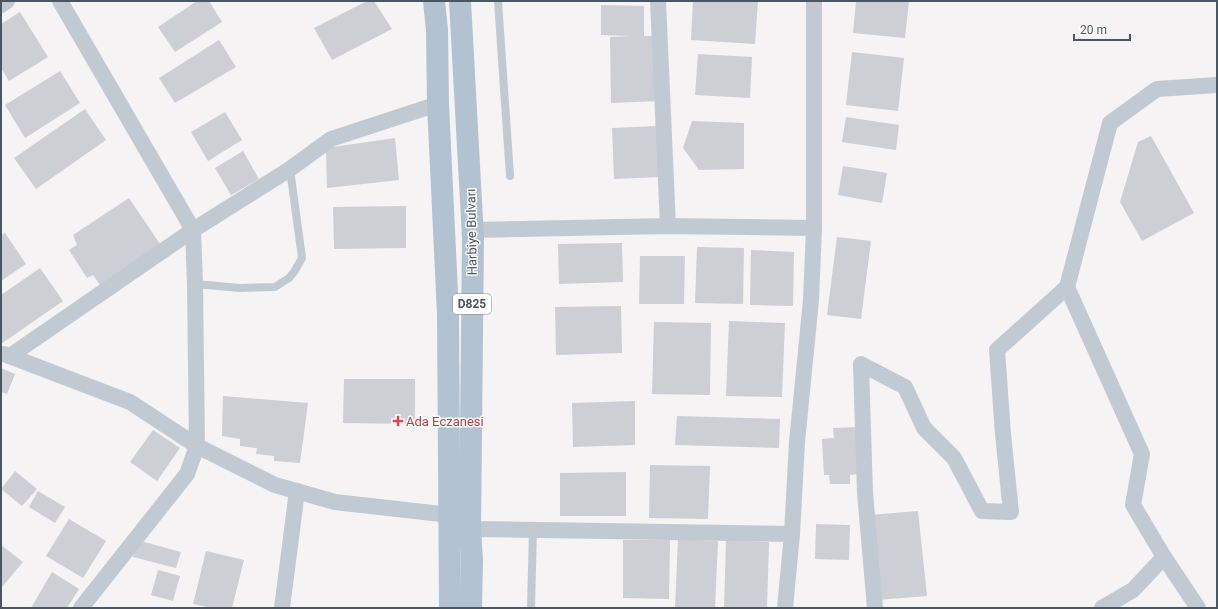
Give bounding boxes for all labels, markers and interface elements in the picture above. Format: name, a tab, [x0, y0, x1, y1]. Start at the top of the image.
scale bar	[1074, 16, 1130, 42]
text: 20 m	[1080, 23, 1107, 37]
street label: Harbiye Bulvarı	[463, 188, 480, 275]
road number: D825	[453, 294, 491, 314]
place label: Ada Eczanesi	[406, 414, 484, 429]
marker: Ada Eczanesi	[393, 416, 403, 426]

